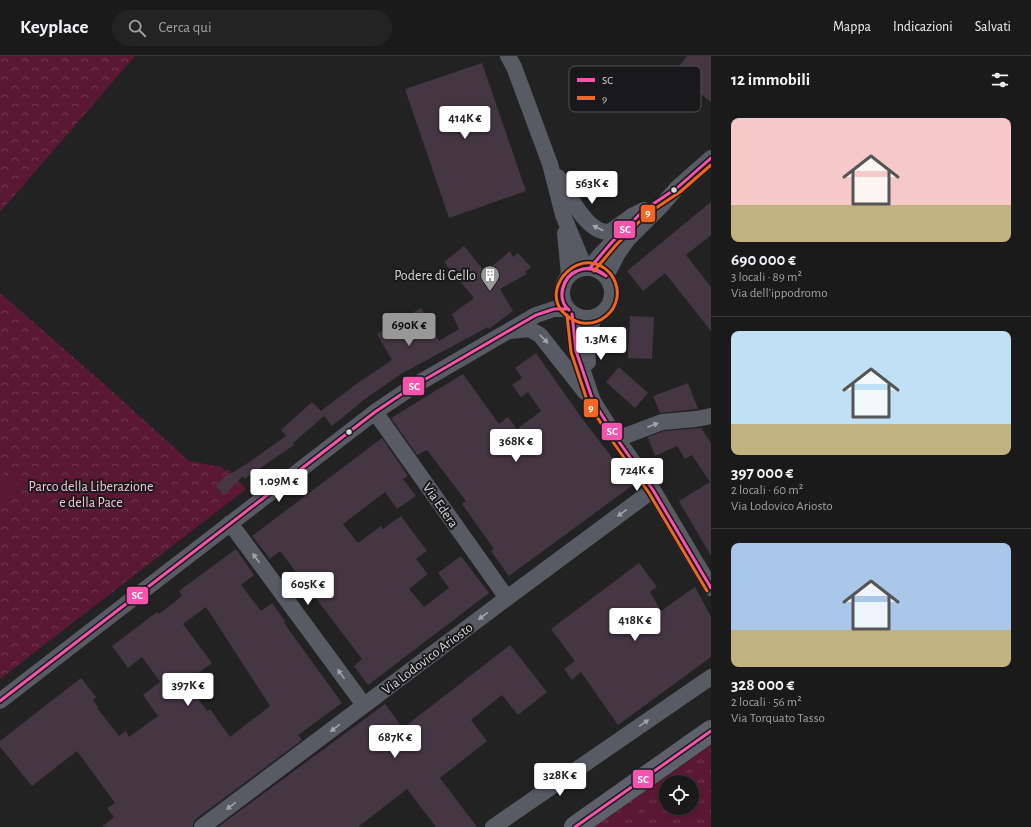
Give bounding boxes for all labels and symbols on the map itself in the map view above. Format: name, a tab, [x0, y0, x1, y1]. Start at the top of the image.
legend	[569, 66, 701, 112]
text: SC	[602, 75, 613, 86]
text: 9	[602, 93, 607, 104]
pin: 414K €	[432, 106, 498, 140]
pin: 563K €	[559, 171, 625, 205]
unlabelled marker	[669, 185, 679, 195]
line badge: 9	[640, 204, 656, 223]
text: 9	[645, 208, 651, 219]
line badge: SC	[613, 220, 636, 239]
text: SC	[619, 224, 631, 235]
one-way arrow	[592, 225, 604, 232]
building icon: Podere di Gello	[479, 264, 501, 292]
place label: Podere di Gello	[394, 269, 476, 283]
pin: 690K €	[376, 313, 442, 347]
pin: 1.3M €	[568, 327, 634, 361]
one-way arrow	[539, 334, 549, 344]
line badge: SC	[402, 376, 425, 396]
text: SC	[408, 381, 420, 392]
line badge: 9	[583, 398, 599, 418]
text: 9	[588, 403, 594, 414]
line badge: SC	[601, 422, 623, 441]
one-way arrow	[648, 422, 660, 428]
text: SC	[606, 426, 618, 437]
unlabelled marker	[344, 427, 354, 437]
pin: 368K €	[483, 429, 549, 463]
pin: 724K €	[604, 458, 670, 492]
pin: 1.09M €	[242, 469, 316, 503]
park label: Parco della Liberazione e della Pace	[28, 480, 154, 510]
street label: Via Edera	[420, 481, 461, 531]
one-way arrow	[616, 509, 627, 518]
one-way arrow	[252, 553, 260, 564]
pin: 605K €	[275, 572, 341, 606]
line badge: SC	[126, 586, 149, 605]
text: SC	[131, 590, 143, 601]
pin: 418K €	[602, 608, 668, 642]
one-way arrow	[478, 611, 489, 620]
street label: Via Lodovico Ariosto	[380, 620, 476, 697]
one-way arrow	[337, 669, 345, 679]
pin: 397K €	[155, 673, 221, 707]
one-way arrow	[638, 719, 649, 727]
one-way arrow	[329, 723, 340, 732]
pin: 687K €	[362, 725, 428, 759]
pin: 328K €	[527, 763, 593, 797]
line badge: SC	[632, 769, 654, 789]
text: SC	[637, 774, 649, 785]
one-way arrow	[225, 801, 236, 810]

